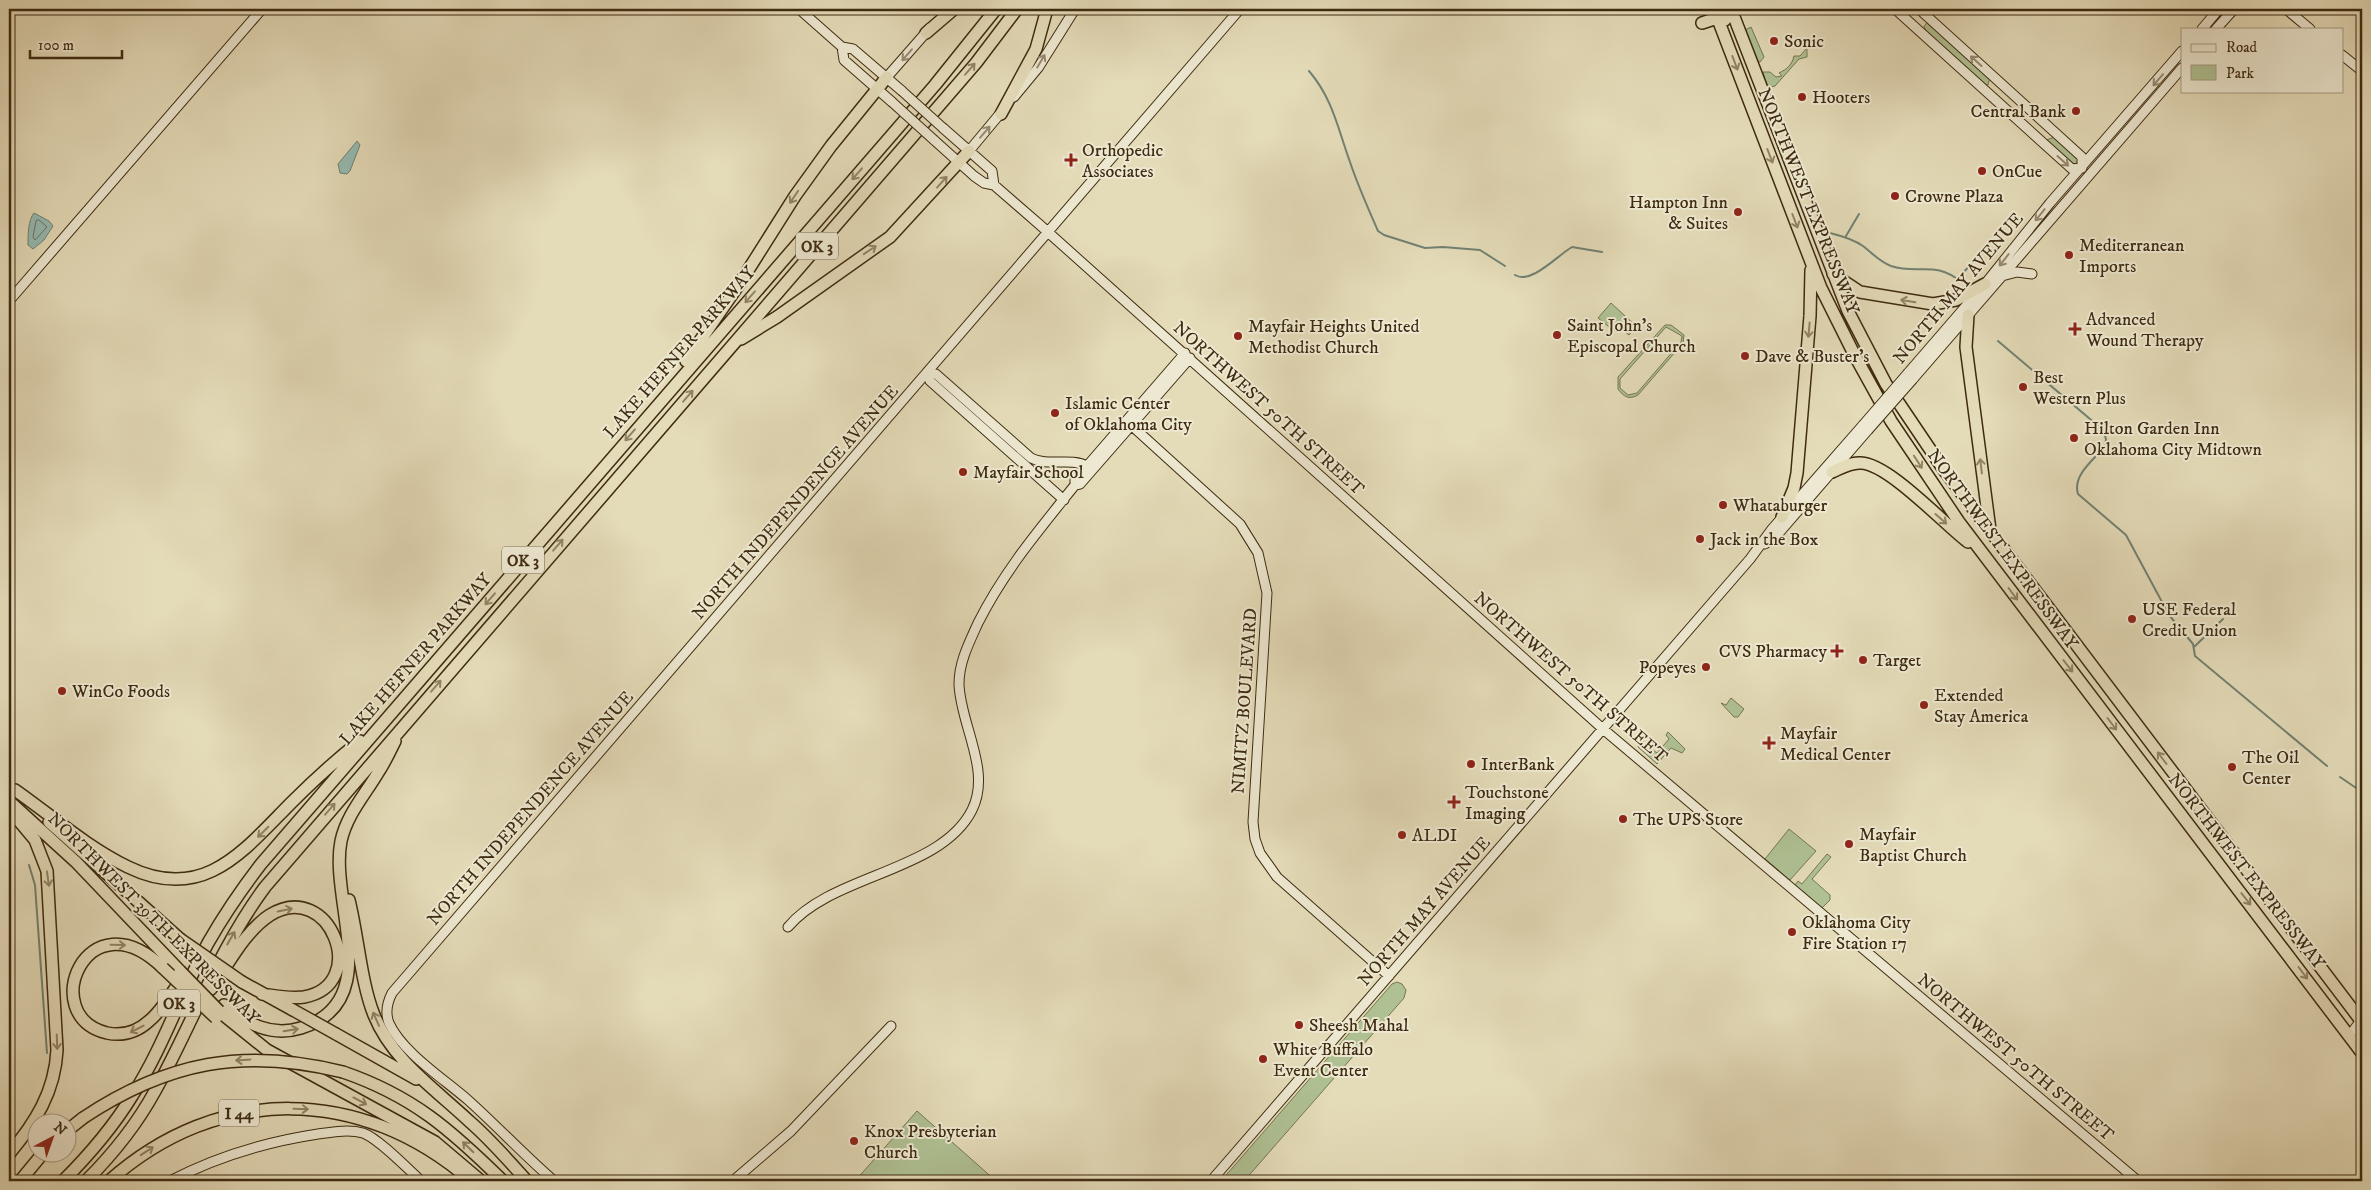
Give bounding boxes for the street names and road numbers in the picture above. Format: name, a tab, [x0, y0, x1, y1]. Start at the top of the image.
street label: NORTHWEST EXPRESSWAY	[1752, 85, 1864, 318]
street label: NORTH MAY AVENUE	[1889, 208, 2029, 369]
road number: OK 3	[796, 232, 838, 260]
street label: LAKE HEFNER PARKWAY	[599, 262, 761, 443]
street label: NORTHWEST 50TH STREET	[1168, 317, 1369, 501]
street label: NORTH INDEPENDENCE AVENUE	[688, 381, 904, 624]
street label: NORTHWEST EXPRESSWAY	[1922, 445, 2083, 655]
road number: OK 3	[502, 546, 544, 574]
street label: LAKE HEFNER PARKWAY	[335, 569, 497, 750]
street label: NORTHWEST 50TH STREET	[1469, 588, 1672, 768]
street label: NIMITZ BOULEVARD	[1228, 607, 1262, 795]
street label: NORTH INDEPENDENCE AVENUE	[423, 687, 639, 930]
street label: NORTHWEST EXPRESSWAY	[2163, 769, 2330, 974]
street label: NORTHWEST 39TH EXPRESSWAY	[43, 808, 264, 1030]
street label: NORTH MAY AVENUE	[1354, 832, 1496, 991]
street label: NORTHWEST 50TH STREET	[1913, 969, 2118, 1147]
road number: OK 3	[158, 990, 200, 1016]
road number: I 44	[219, 1100, 259, 1126]

